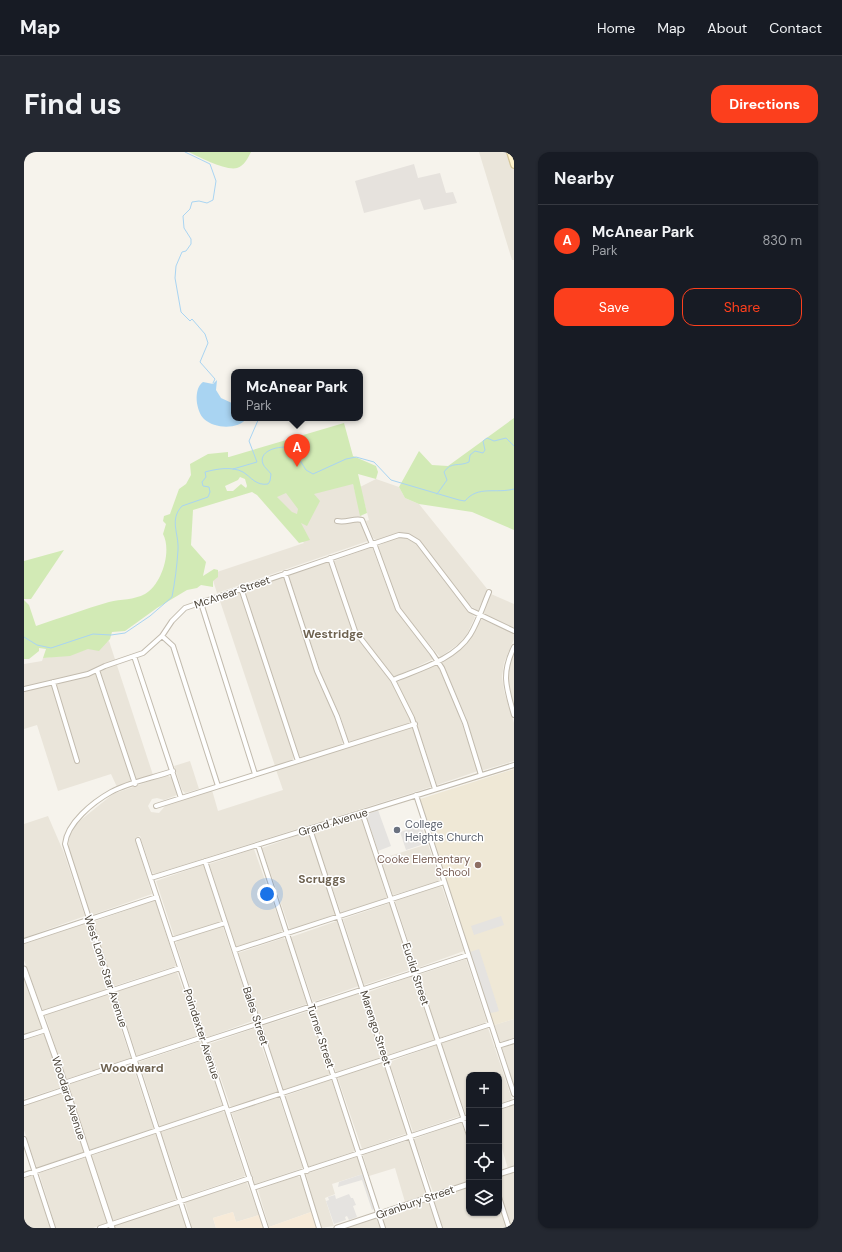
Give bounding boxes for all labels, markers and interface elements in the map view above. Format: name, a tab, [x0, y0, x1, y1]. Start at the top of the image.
text: Map	[20, 15, 60, 40]
text: Home	[597, 19, 635, 37]
text: Map	[657, 19, 685, 37]
text: About	[707, 19, 747, 37]
text: Contact	[769, 19, 822, 37]
button: Directions	[711, 85, 818, 123]
text: Find us	[24, 86, 122, 123]
text: Nearby	[554, 167, 614, 189]
text: McAnear Park	[592, 222, 694, 242]
text: A	[562, 232, 572, 249]
text: 830 m	[762, 232, 802, 249]
text: Park	[592, 242, 618, 259]
button: Save	[554, 288, 674, 326]
button: Share	[682, 288, 802, 326]
popup	[231, 369, 363, 421]
text: McAnear Park	[246, 377, 348, 397]
text: Park	[246, 397, 272, 414]
pin: A	[284, 434, 310, 467]
street label: McAnear Street	[192, 572, 272, 612]
district label: Westridge	[303, 626, 363, 642]
street label: Grand Avenue	[297, 805, 369, 839]
place label: College Heights Church	[405, 817, 484, 844]
marker: College Heights Church	[392, 825, 402, 835]
place label: Cooke Elementary School	[377, 852, 470, 879]
marker: Cooke Elementary School	[473, 860, 483, 870]
district label: Scruggs	[298, 871, 346, 887]
your location	[257, 884, 277, 904]
street label: West Lone Star Avenue	[81, 913, 131, 1029]
street label: Euclid Street	[399, 941, 433, 1007]
street label: Bales Street	[240, 985, 272, 1047]
street label: Poindexter Avenue	[181, 987, 223, 1081]
street label: Marengo Street	[357, 989, 395, 1067]
street label: Turner Street	[304, 1002, 338, 1070]
street label: Woodard Avenue	[49, 1054, 89, 1142]
district label: Woodward	[100, 1060, 164, 1076]
map controls	[466, 1072, 502, 1216]
button: +	[466, 1072, 502, 1108]
button: −	[466, 1108, 502, 1144]
button: locate	[466, 1144, 502, 1180]
button: layers	[466, 1180, 502, 1216]
street label: Granbury Street	[374, 1182, 456, 1222]

